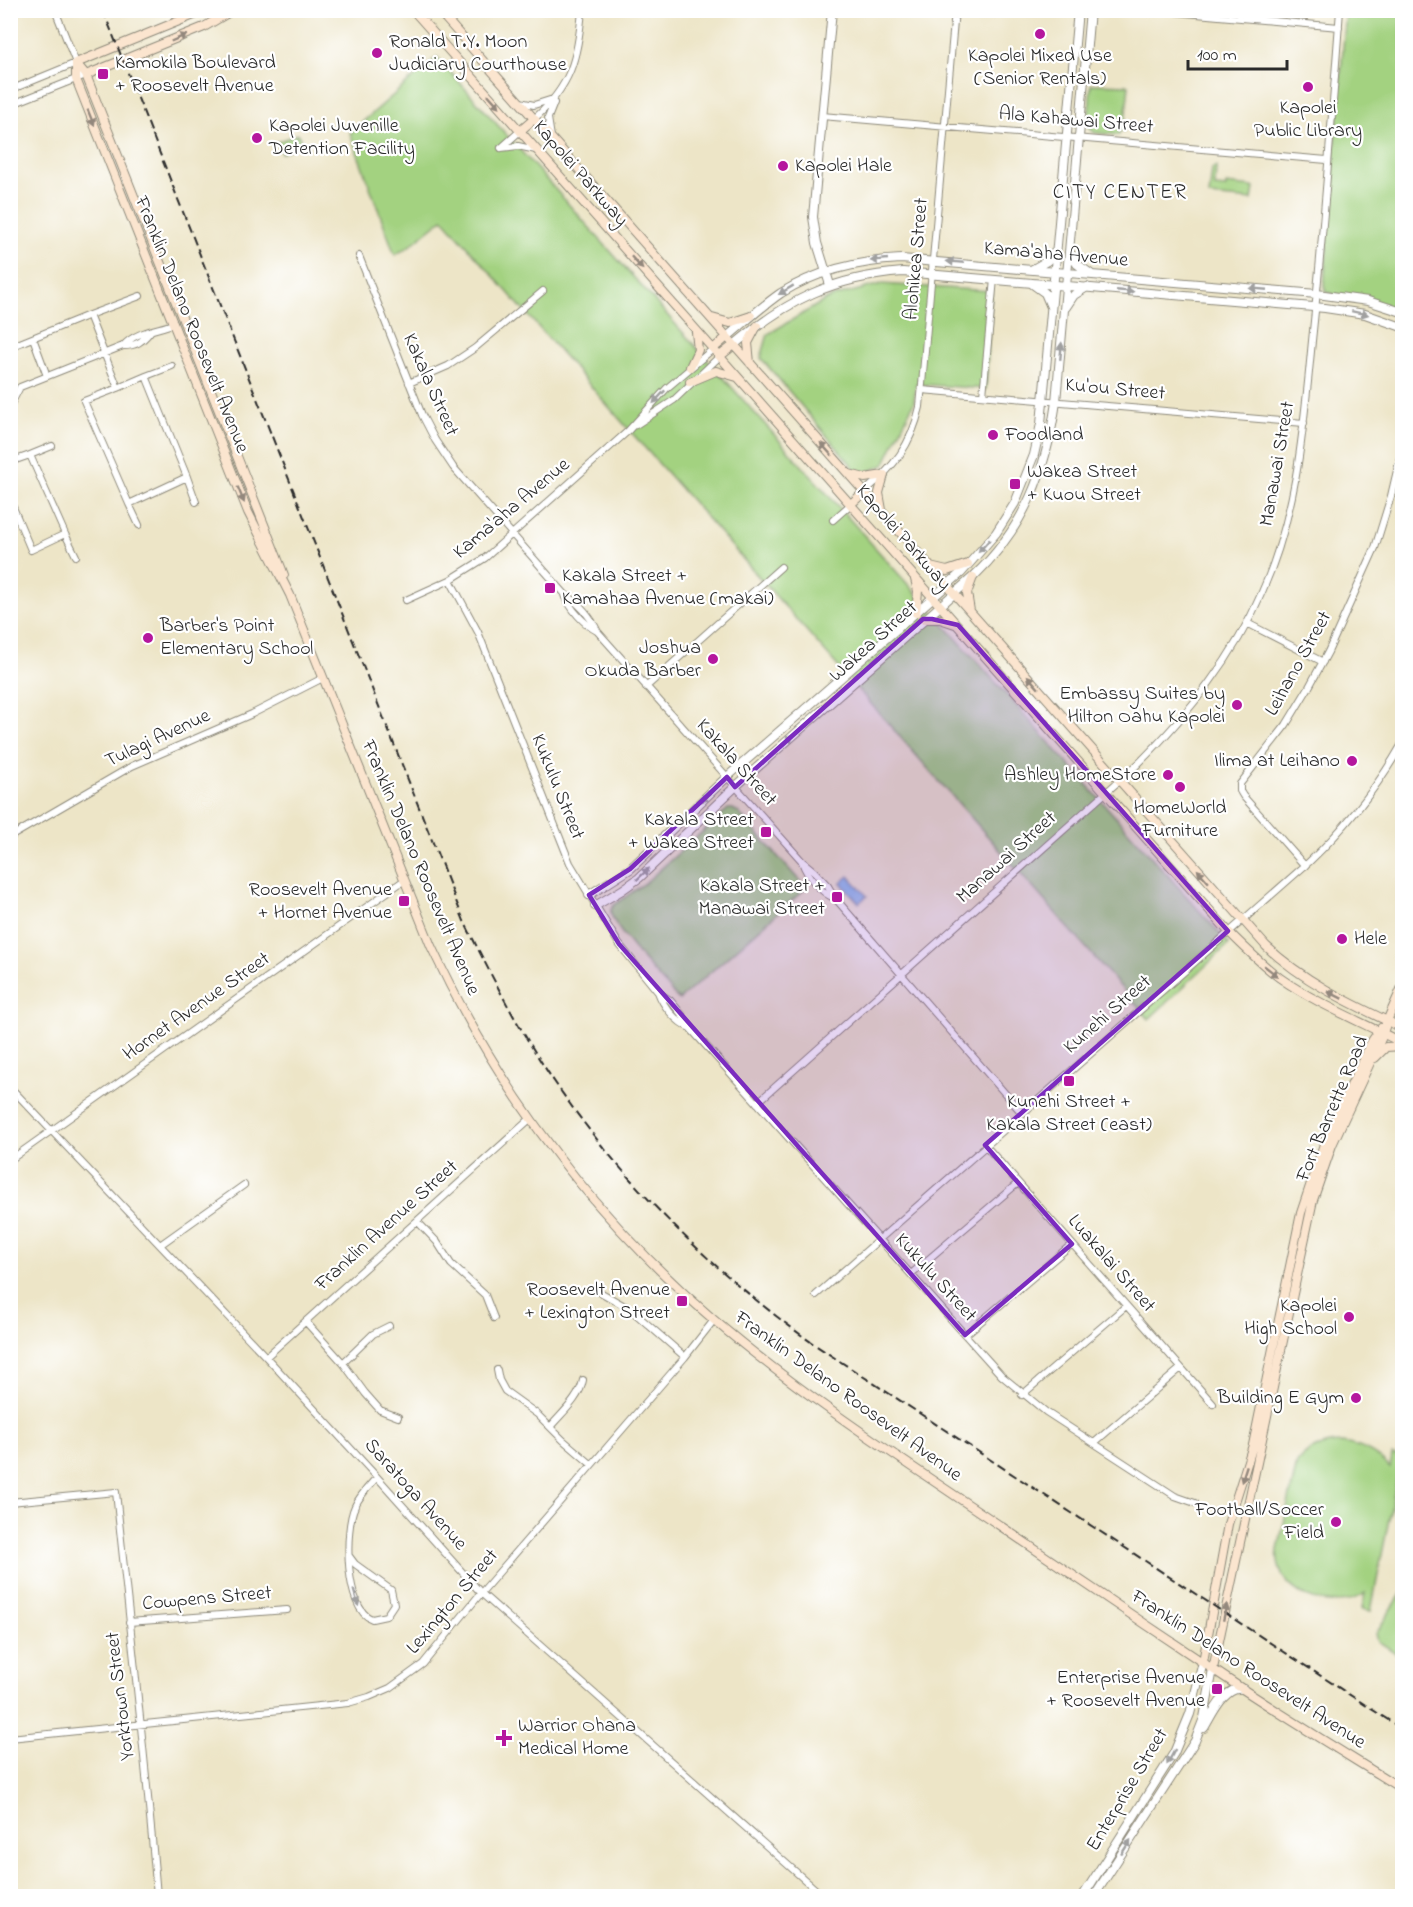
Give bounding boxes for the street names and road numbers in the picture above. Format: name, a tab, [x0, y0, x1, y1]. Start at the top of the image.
street label: Ala Kahawai Street	[997, 100, 1155, 142]
street label: Kapolei Parkway	[525, 114, 635, 234]
street label: Franklin Delano Roosevelt Avenue	[126, 191, 256, 458]
street label: Alohikea Street	[897, 196, 937, 321]
street label: Kama'aha Avenue	[983, 234, 1129, 276]
street label: Kakala Street	[394, 329, 466, 441]
street label: Ku'ou Street	[1064, 371, 1167, 409]
street label: Manawai Street	[1253, 399, 1303, 529]
street label: Kama'aha Avenue	[447, 451, 577, 567]
street label: Kapolei Parkway	[848, 478, 958, 598]
street label: Wakea Street	[823, 594, 925, 690]
street label: Leihano Street	[1258, 606, 1340, 722]
street label: Tulagi Avenue	[101, 702, 216, 777]
street label: Kakala Street	[689, 713, 784, 814]
street label: Kukulu Street	[523, 730, 591, 844]
street label: Franklin Delano Roosevelt Avenue	[353, 735, 487, 1000]
street label: Manawai Street	[950, 805, 1064, 911]
street label: Hornet Avenue Street	[117, 945, 277, 1069]
street label: Kunehi Street	[1058, 968, 1159, 1062]
street label: Fort Barrette Road	[1289, 1032, 1377, 1187]
street label: Franklin Avenue Street	[308, 1153, 465, 1299]
street label: Luakalai Street	[1060, 1208, 1162, 1320]
street label: Kukulu Street	[887, 1227, 983, 1329]
street label: Franklin Delano Roosevelt Avenue	[727, 1304, 968, 1490]
street label: Saratoga Avenue	[356, 1432, 473, 1558]
street label: Lexington Street	[400, 1543, 507, 1662]
street label: Cowpens Street	[141, 1579, 273, 1619]
street label: Franklin Delano Roosevelt Avenue	[1124, 1582, 1371, 1757]
street label: Yorktown Street	[99, 1630, 143, 1762]
street label: Enterprise Street	[1080, 1723, 1176, 1857]

